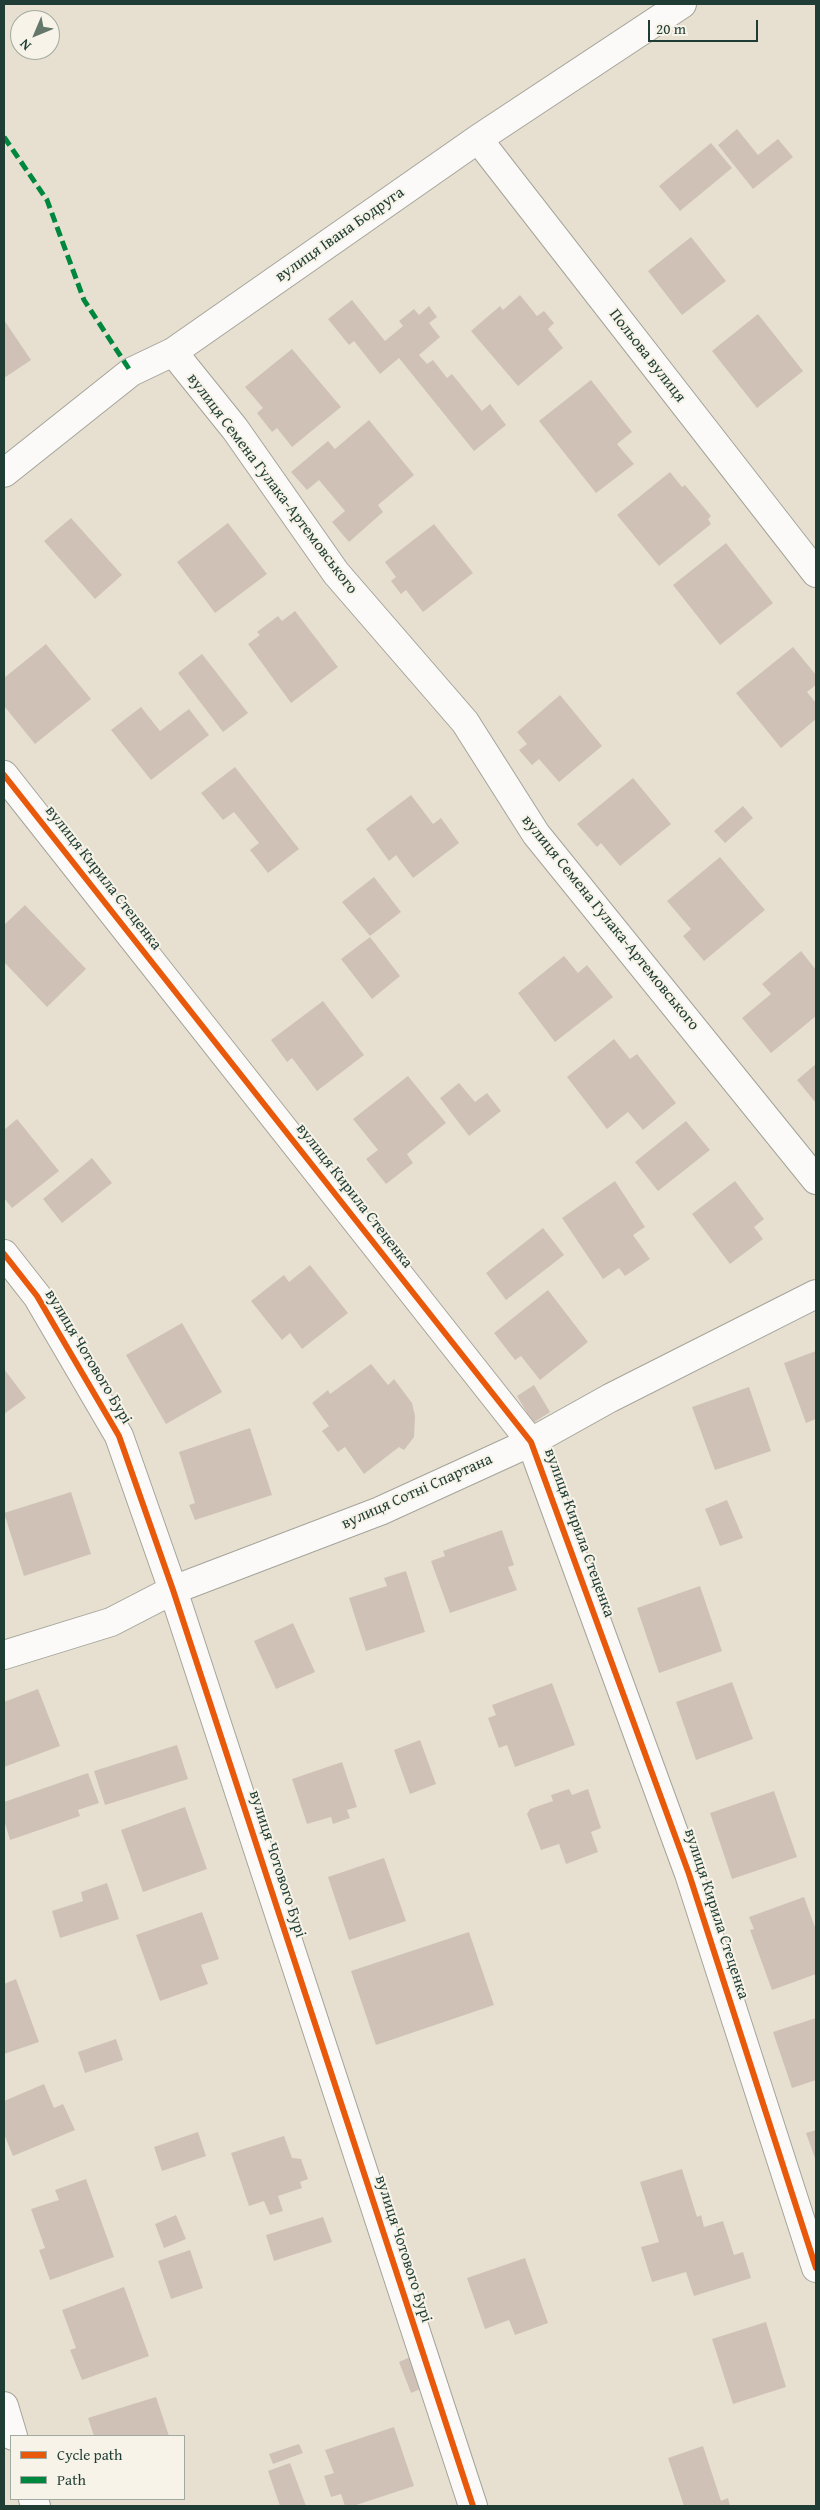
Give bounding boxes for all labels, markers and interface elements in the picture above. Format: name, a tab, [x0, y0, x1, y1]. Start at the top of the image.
north arrow	[10, 10, 60, 60]
scale bar	[650, 10, 760, 42]
text: 20 m	[656, 18, 686, 39]
text: N	[15, 35, 35, 55]
street label: вулиця Івана Бодруга	[272, 183, 408, 287]
street label: Польова вулиця	[605, 305, 689, 407]
street label: вулиця Семена Гулака-Артемовського	[183, 370, 361, 598]
street label: вулиця Кирила Стеценка	[41, 802, 165, 954]
street label: вулиця Семена Гулака-Артемовського	[517, 811, 703, 1035]
street label: вулиця Кирила Стеценка	[292, 1120, 416, 1272]
street label: вулиця Чотового Бурі	[40, 1286, 136, 1428]
street label: вулиця Кирила Стеценка	[539, 1446, 619, 1620]
street label: вулиця Сотні Спартана	[339, 1450, 495, 1534]
street label: вулиця Чотового Бурі	[244, 1788, 310, 1940]
street label: вулиця Кирила Стеценка	[679, 1826, 753, 2002]
street label: вулиця Чотового Бурі	[370, 2173, 436, 2325]
legend	[10, 2435, 185, 2500]
text: Cycle path	[57, 2444, 123, 2465]
text: Path	[57, 2469, 86, 2490]

